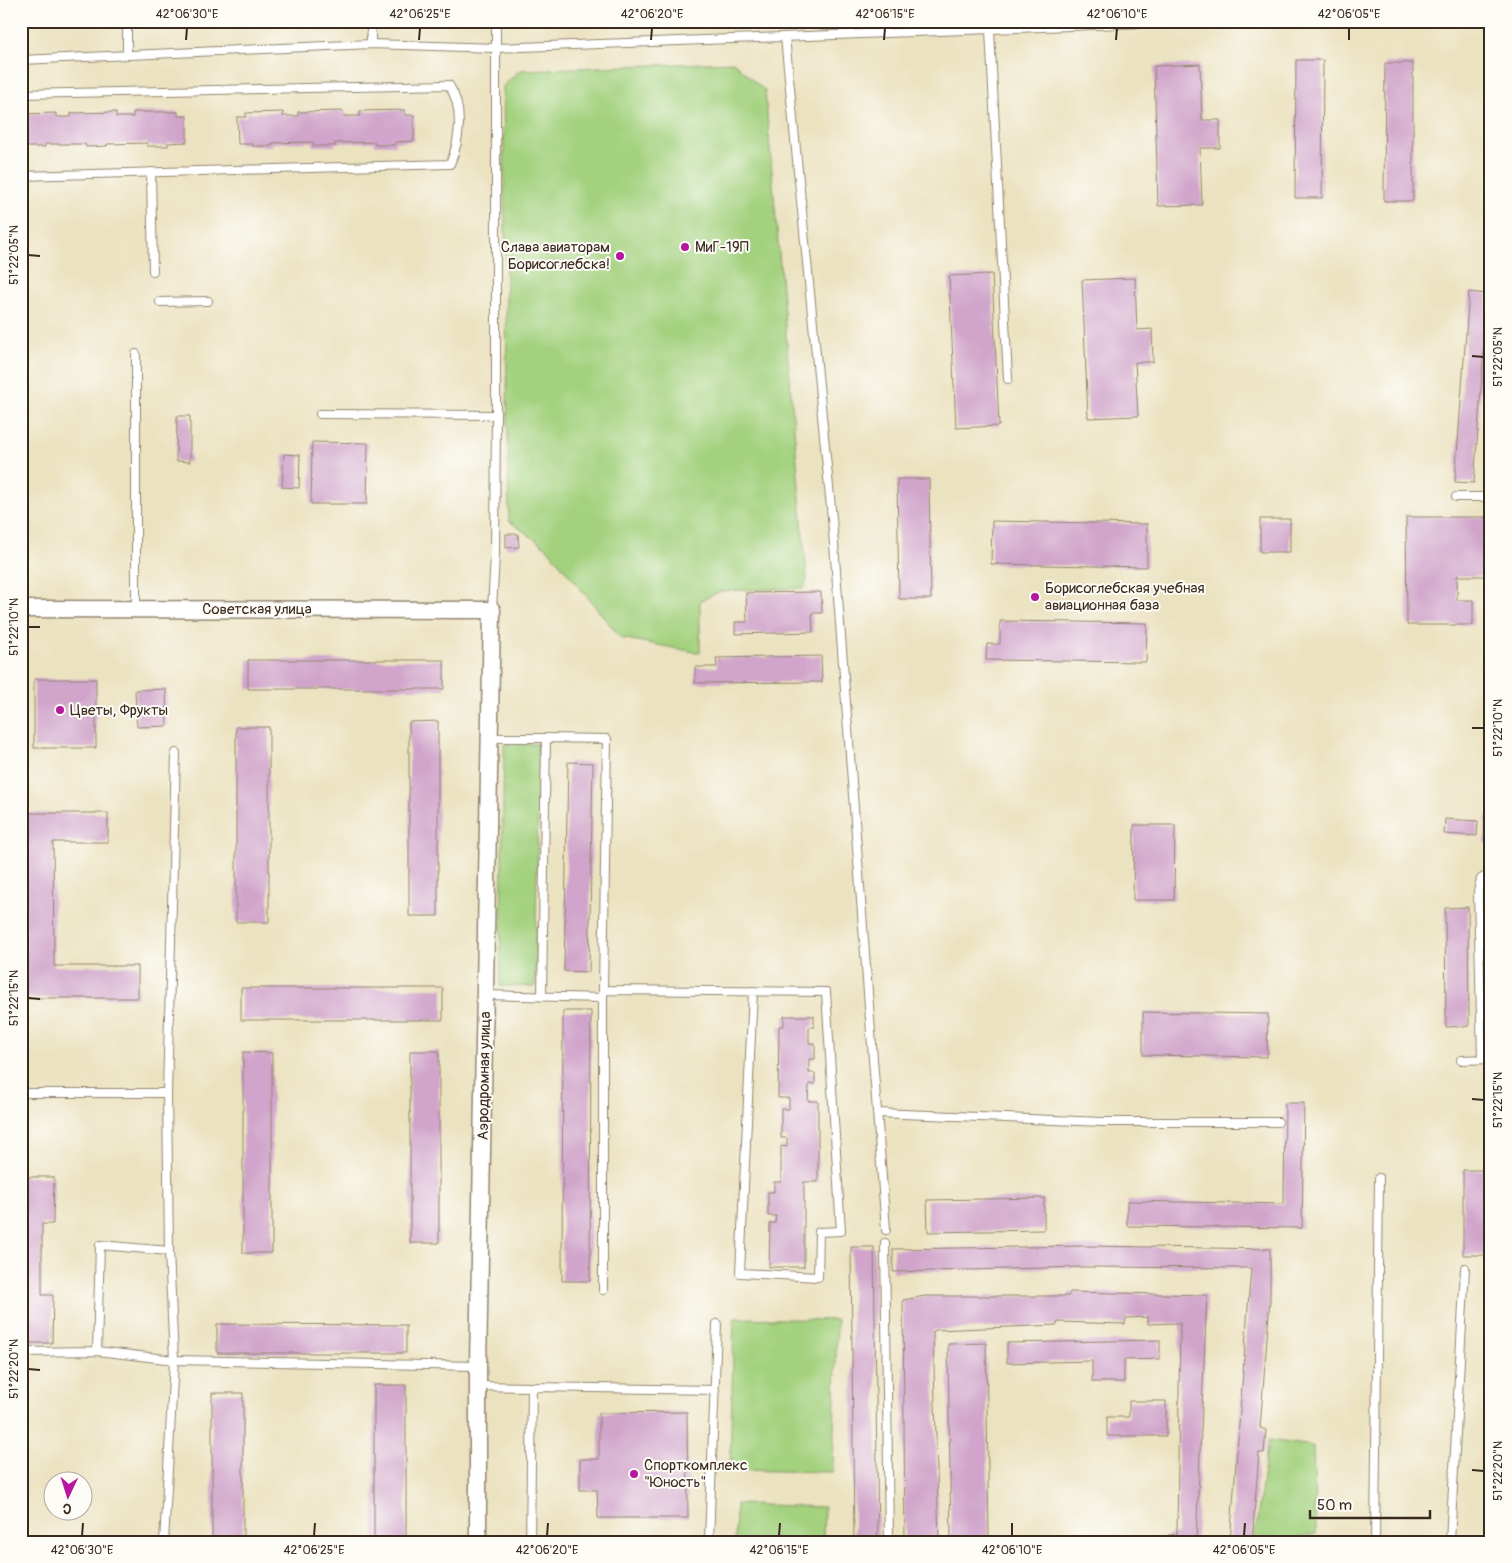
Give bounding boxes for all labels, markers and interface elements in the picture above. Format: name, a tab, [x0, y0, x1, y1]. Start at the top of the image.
text: 42°06'30"E	[156, 7, 218, 22]
text: 42°06'25"E	[390, 7, 450, 22]
text: 42°06'20"E	[621, 7, 683, 22]
text: 42°06'15"E	[856, 7, 914, 22]
text: 42°06'10"E	[1087, 7, 1147, 22]
text: 42°06'05"E	[1318, 7, 1380, 22]
text: 51°22'05"N	[7, 225, 22, 285]
place label: Слава авиаторам Борисоглебска!	[501, 238, 610, 274]
place label: МиГ-19П	[695, 238, 749, 257]
marker: МиГ-19П	[679, 241, 691, 253]
marker: Слава авиаторам Борисоглебска!	[614, 250, 626, 262]
text: 51°22'05"N	[1491, 327, 1506, 387]
place label: Борисоглебская учебная авиационная база	[1045, 579, 1205, 615]
marker: Борисоглебская учебная авиационная база	[1029, 591, 1041, 603]
text: 51°22'10"N	[7, 598, 22, 656]
street label: Советская улица	[202, 600, 312, 619]
text: 51°22'10"N	[1491, 699, 1506, 757]
place label: Цветы, Фрукты	[70, 701, 168, 720]
marker: Цветы, Фрукты	[54, 704, 66, 716]
text: 51°22'15"N	[7, 970, 22, 1026]
street label: Аэродромная улица	[474, 1011, 495, 1141]
text: 51°22'15"N	[1491, 1072, 1506, 1128]
text: 51°22'20"N	[7, 1339, 22, 1399]
text: 51°22'20"N	[1491, 1441, 1506, 1501]
place label: Спорткомплекс "Юность"	[644, 1456, 748, 1492]
marker: Спорткомплекс "Юность"	[628, 1468, 640, 1480]
north arrow	[42, 1470, 92, 1520]
scale bar	[1310, 1488, 1430, 1520]
text: 50 m	[1317, 1496, 1352, 1515]
text: С	[62, 1500, 72, 1517]
text: 42°06'30"E	[51, 1543, 113, 1558]
text: 42°06'25"E	[284, 1543, 344, 1558]
text: 42°06'20"E	[516, 1543, 578, 1558]
text: 42°06'15"E	[750, 1543, 808, 1558]
text: 42°06'10"E	[982, 1543, 1042, 1558]
text: 42°06'05"E	[1213, 1543, 1275, 1558]

